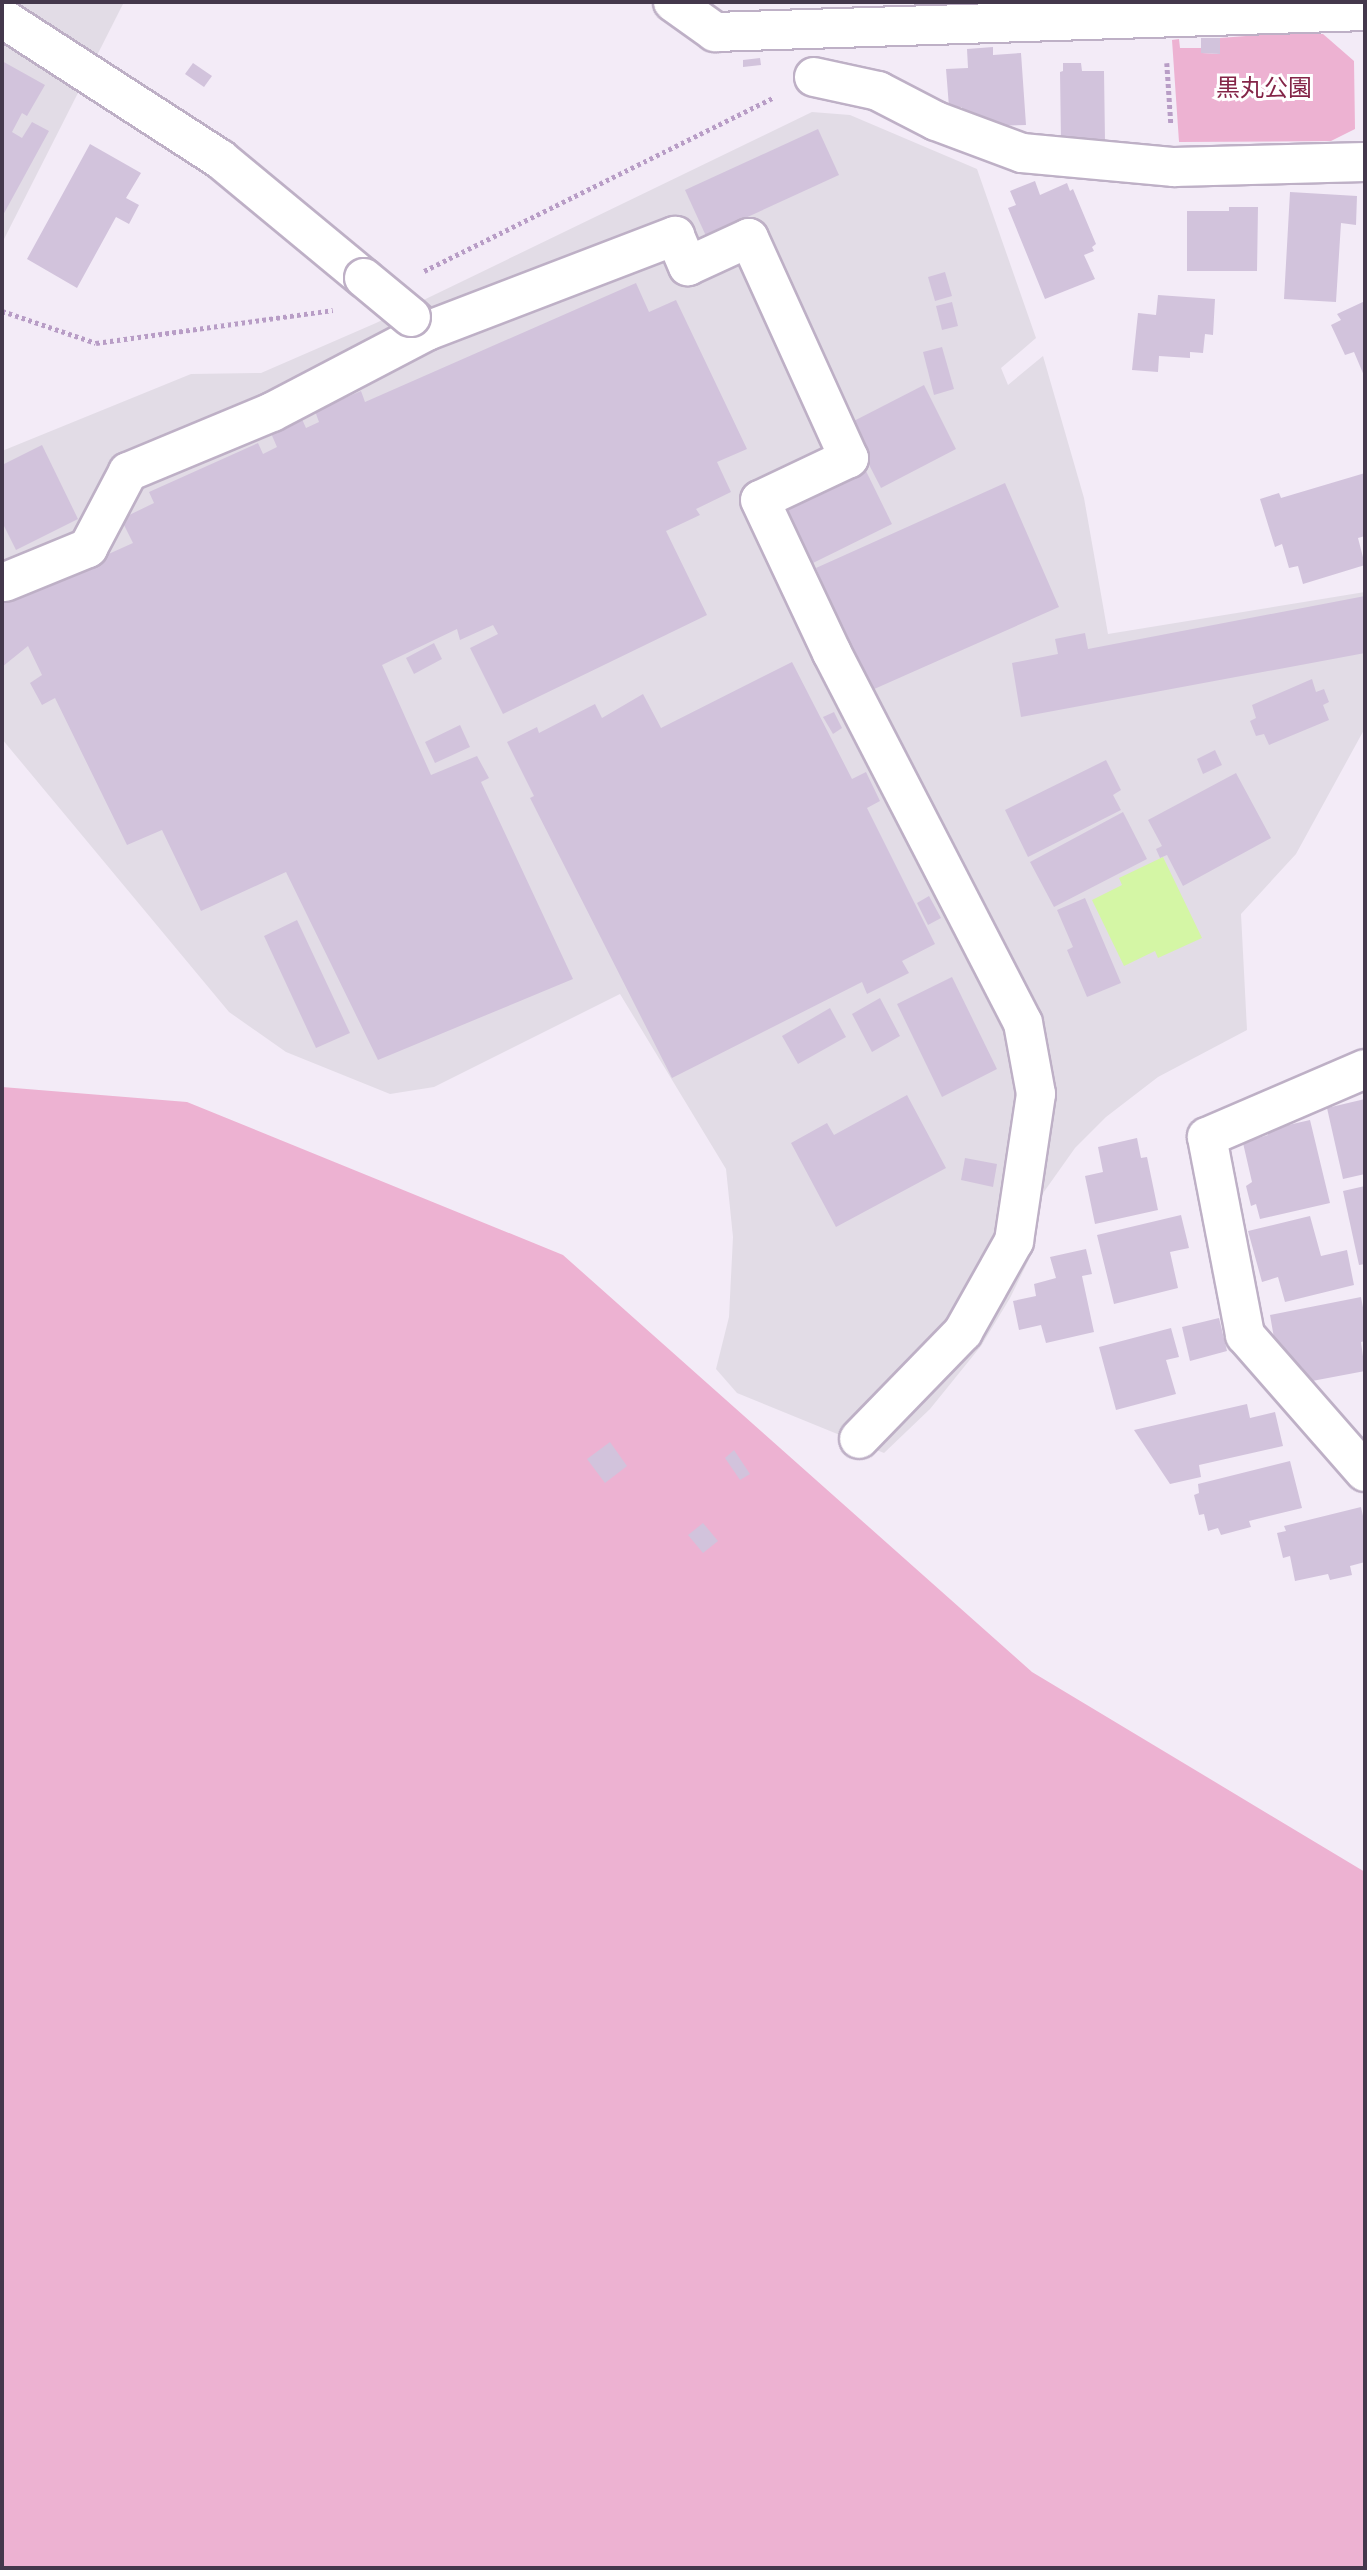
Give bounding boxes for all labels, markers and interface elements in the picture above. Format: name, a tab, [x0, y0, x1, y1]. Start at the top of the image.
park label: 黒丸公園	[1216, 74, 1312, 102]

